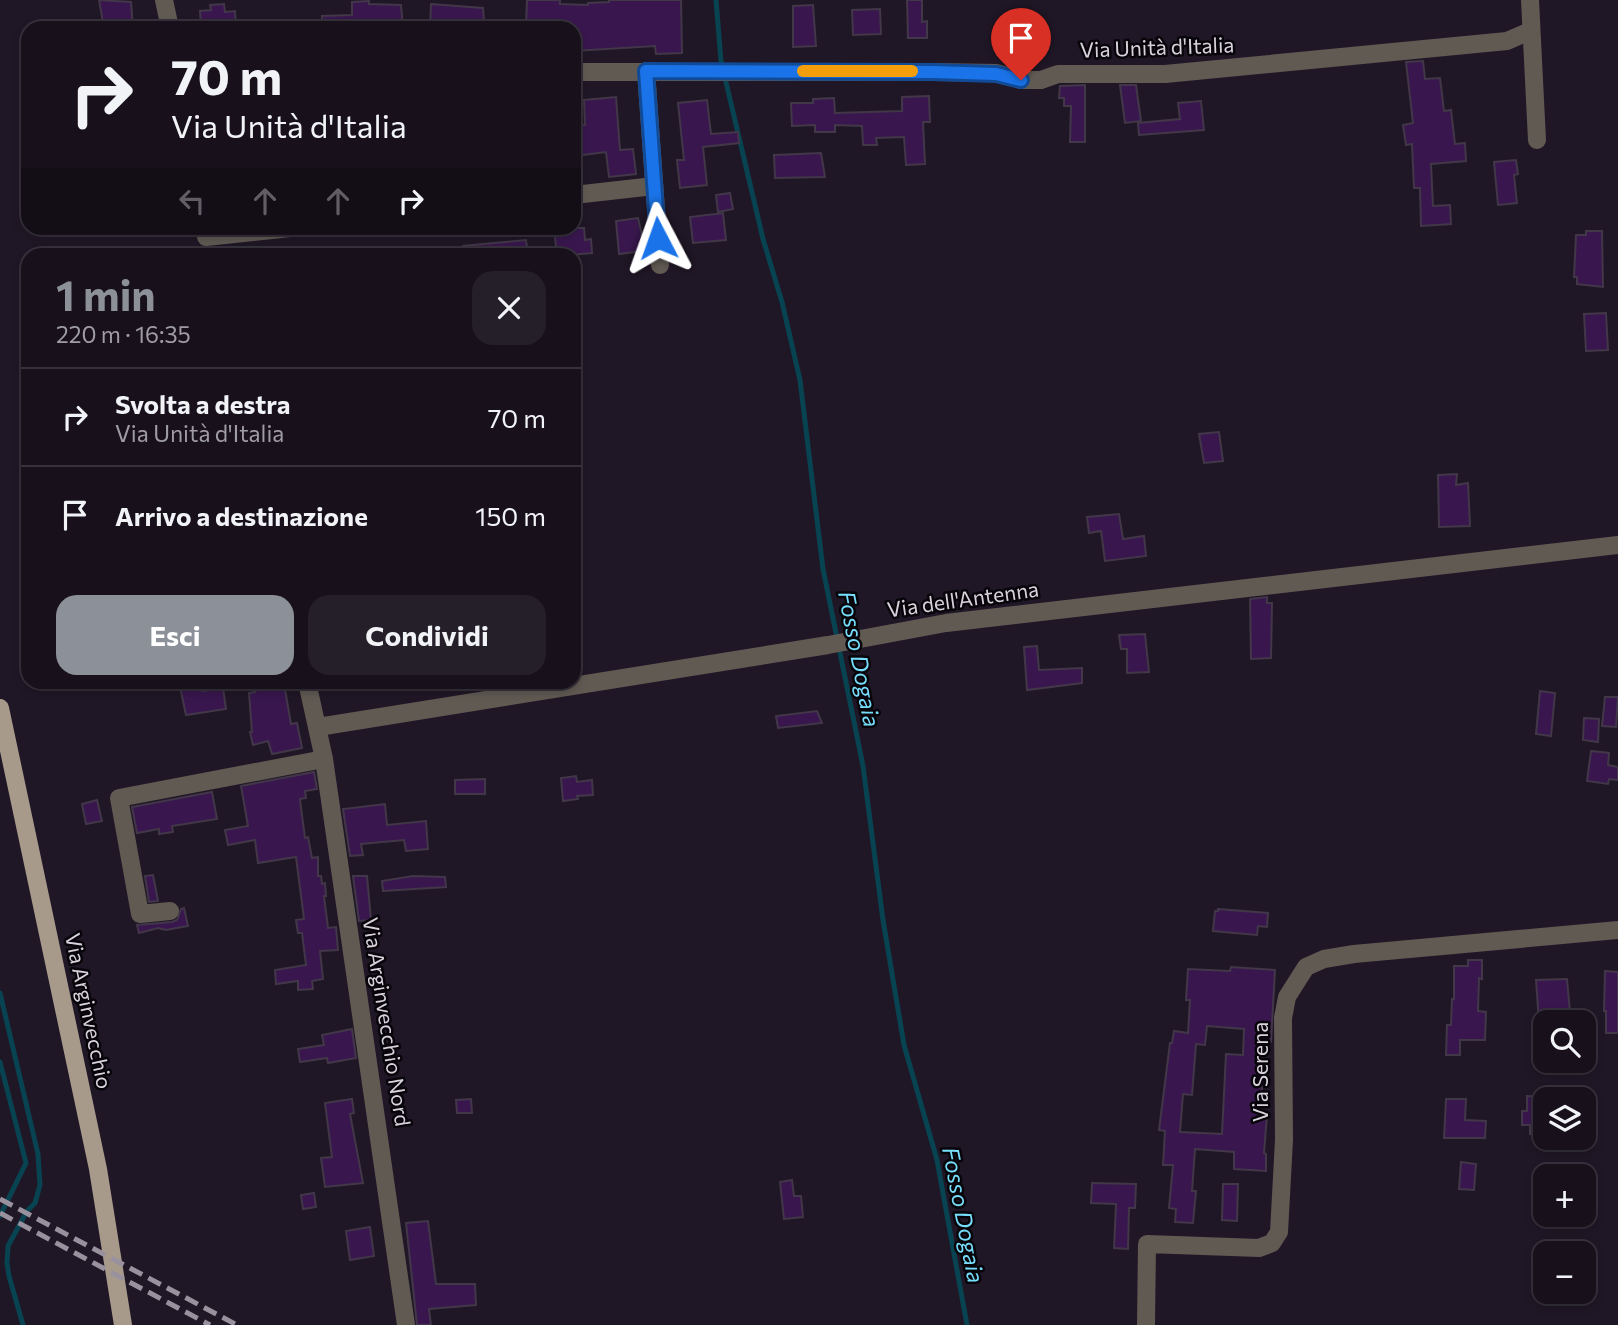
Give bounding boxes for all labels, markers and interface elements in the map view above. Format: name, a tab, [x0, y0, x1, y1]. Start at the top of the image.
pin	[991, 8, 1051, 80]
icon: arrive	[1002, 19, 1040, 57]
street label: Via Unità d'Italia	[1079, 31, 1235, 62]
text: 70 m	[171, 45, 282, 105]
icon: right	[56, 49, 147, 140]
text: Via Unità d'Italia	[171, 105, 407, 145]
icon: left	[173, 182, 211, 220]
icon: ahead	[246, 182, 284, 220]
icon: ahead	[319, 182, 357, 220]
icon: right	[392, 182, 430, 220]
position arrow	[621, 201, 695, 275]
text: 1 min	[56, 268, 156, 320]
button: close	[472, 271, 546, 345]
text: 220 m · 16:35	[56, 320, 191, 348]
text: Svolta a destra	[115, 388, 290, 419]
icon: right	[56, 398, 94, 436]
text: 70 m	[488, 402, 546, 433]
text: Via Unità d'Italia	[115, 419, 284, 447]
icon: arrive	[56, 496, 94, 534]
text: Arrivo a destinazione	[115, 500, 368, 531]
text: 150 m	[475, 500, 546, 531]
street label: Via dell'Antenna	[885, 575, 1040, 622]
water label: Fosso Dogaia	[833, 588, 887, 729]
button: Esci	[56, 595, 294, 675]
button: Condividi	[308, 595, 546, 675]
street label: Via Arginvecchio Nord	[359, 916, 416, 1128]
street label: Via Arginvecchio	[61, 931, 118, 1091]
map controls	[1533, 1010, 1596, 1304]
button: search	[1533, 1010, 1596, 1073]
street label: Via Serena	[1247, 1022, 1272, 1122]
button: layers	[1533, 1087, 1596, 1150]
water label: Fosso Dogaia	[937, 1144, 991, 1285]
button: +	[1533, 1164, 1596, 1227]
button: −	[1533, 1241, 1596, 1304]

